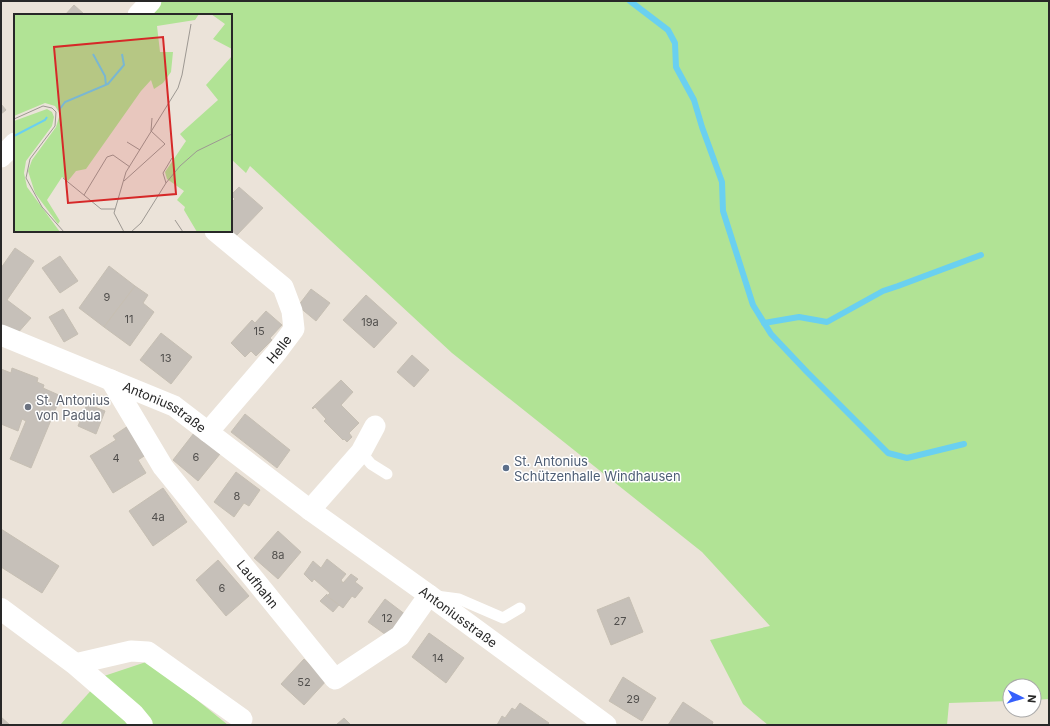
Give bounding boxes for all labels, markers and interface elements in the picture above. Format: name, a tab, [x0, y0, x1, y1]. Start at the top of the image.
inset map	[14, 14, 232, 232]
house number: 9	[104, 290, 111, 304]
house number: 11	[125, 312, 133, 326]
house number: 19a	[361, 315, 379, 329]
house number: 15	[253, 324, 265, 338]
street label: Helle	[263, 332, 295, 366]
house number: 13	[160, 351, 172, 365]
street label: Antoniusstraße	[121, 378, 209, 436]
place label: St. Antonius von Padua	[36, 392, 110, 423]
marker: St. Antonius von Padua	[23, 402, 33, 412]
house number: 6	[193, 450, 200, 464]
house number: 4	[112, 451, 120, 465]
place label: St. Antonius Schützenhalle Windhausen	[514, 453, 681, 484]
marker: St. Antonius Schützenhalle Windhausen	[501, 463, 511, 473]
house number: 8	[234, 489, 241, 503]
house number: 4a	[151, 510, 165, 524]
house number: 8a	[272, 548, 284, 562]
street label: Laufhahn	[234, 557, 282, 611]
house number: 6	[219, 581, 226, 595]
street label: Antoniusstraße	[416, 583, 501, 651]
house number: 12	[381, 611, 393, 625]
house number: 27	[614, 614, 626, 628]
house number: 14	[432, 651, 444, 665]
house number: 52	[297, 675, 311, 689]
north arrow	[1002, 678, 1042, 718]
house number: 29	[626, 692, 640, 706]
text: N	[1025, 694, 1039, 704]

